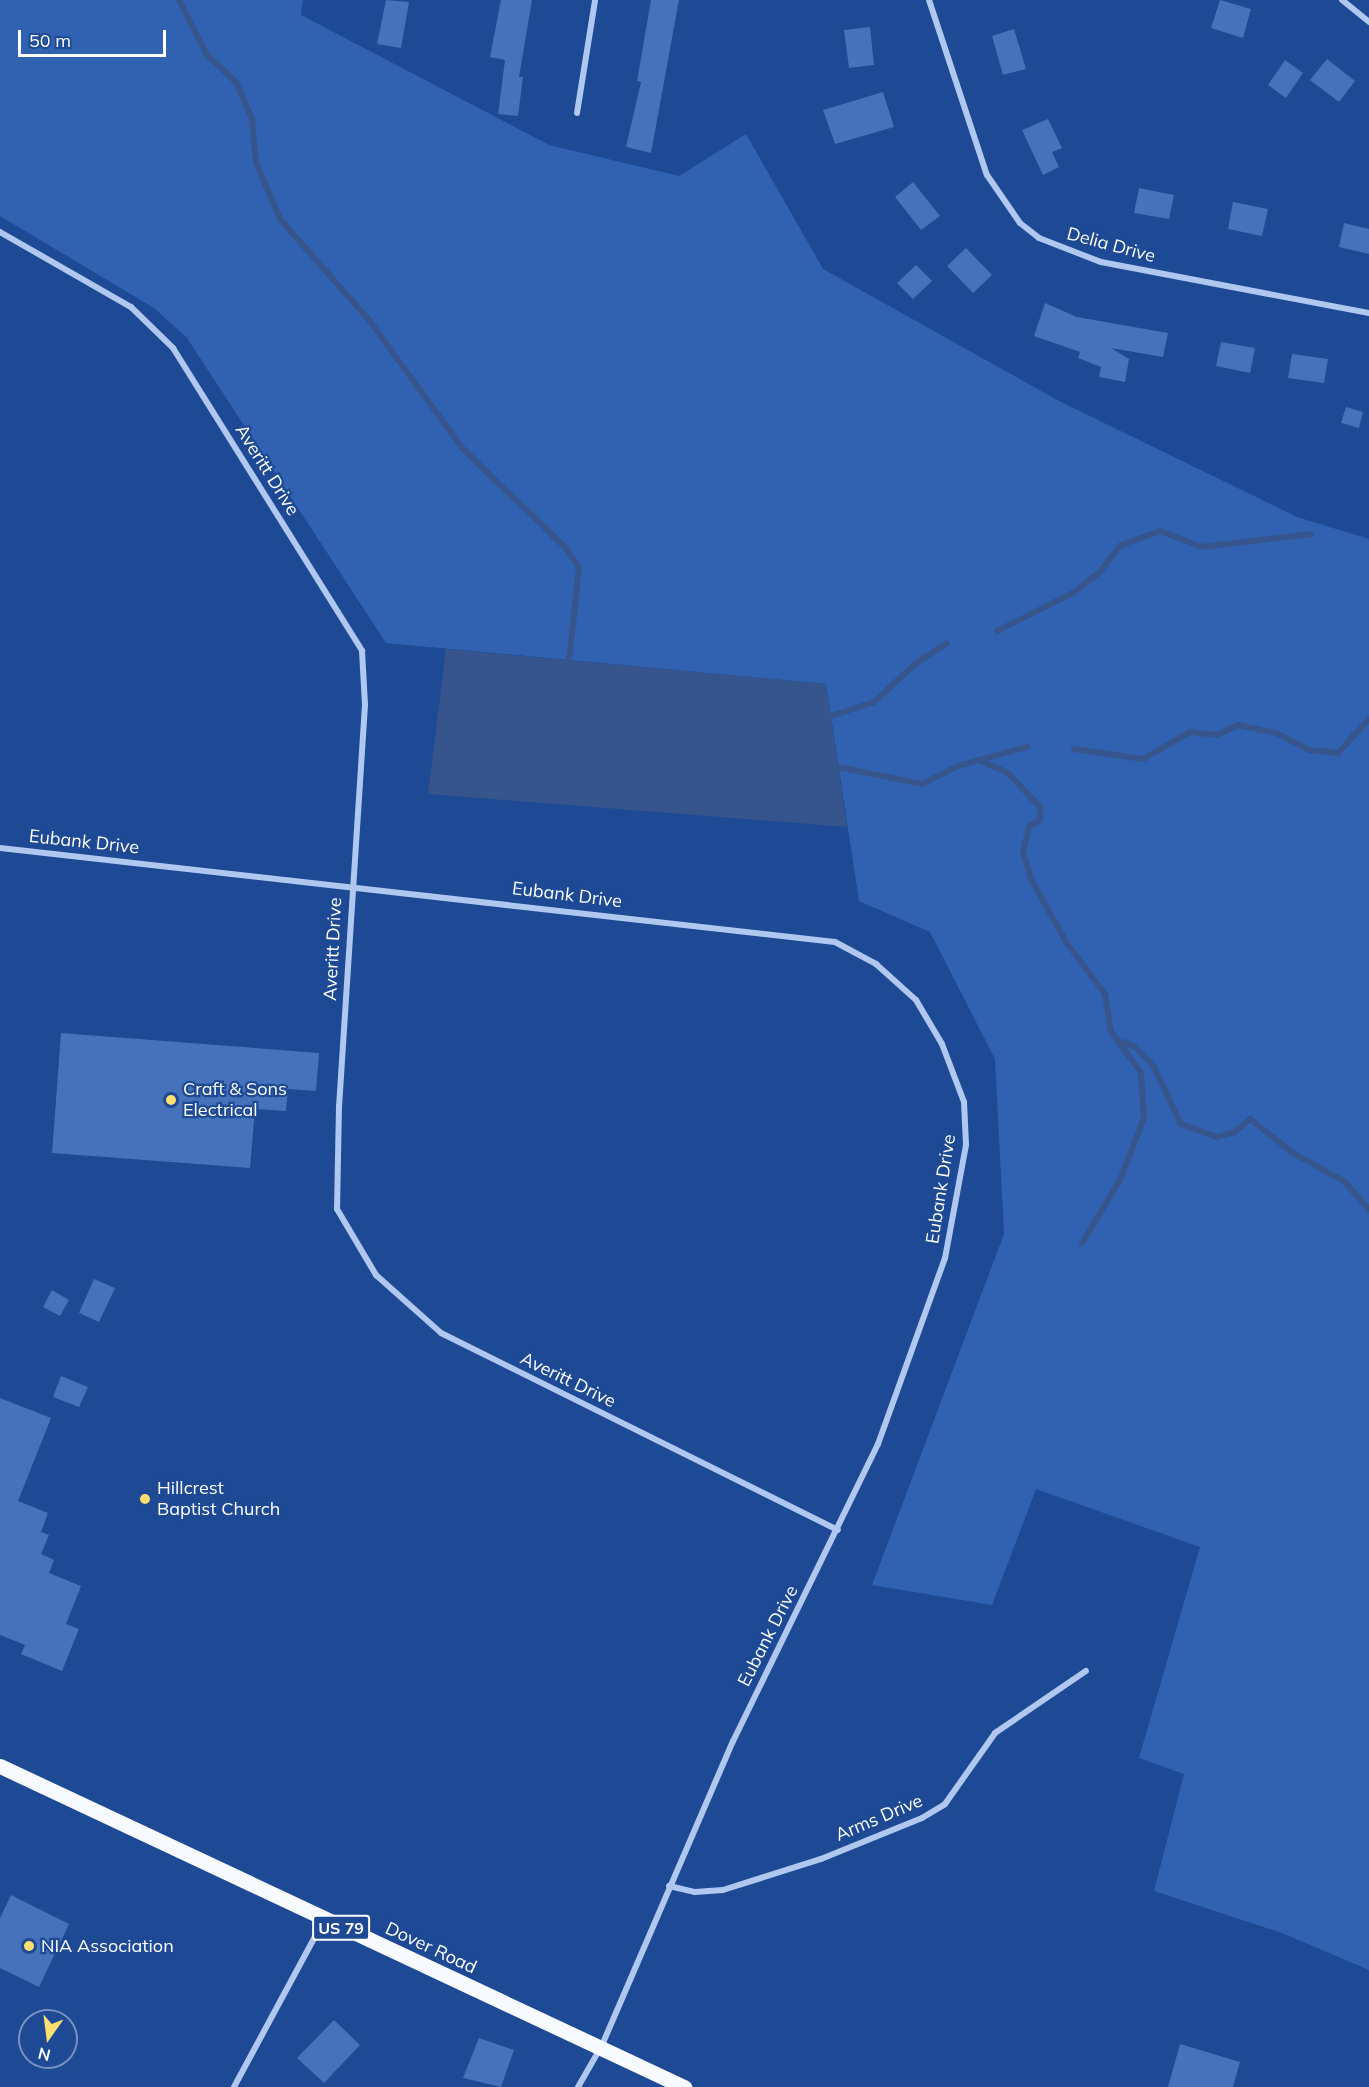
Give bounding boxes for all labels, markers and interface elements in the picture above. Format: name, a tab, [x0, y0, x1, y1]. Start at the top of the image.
scale bar	[21, 18, 170, 56]
text: 50 m	[29, 29, 71, 52]
street label: Delia Drive	[1064, 223, 1158, 267]
street label: Averitt Drive	[230, 420, 304, 520]
street label: Eubank Drive	[28, 825, 140, 859]
street label: Eubank Drive	[511, 878, 623, 912]
street label: Averitt Drive	[320, 897, 346, 1001]
place label: Craft & Sons Electrical	[183, 1079, 287, 1122]
marker: Craft & Sons Electrical	[164, 1093, 178, 1107]
street label: Eubank Drive	[922, 1133, 960, 1245]
street label: Averitt Drive	[517, 1348, 619, 1412]
place label: Hillcrest Baptist Church	[157, 1478, 280, 1520]
marker: Hillcrest Baptist Church	[138, 1492, 152, 1506]
street label: Eubank Drive	[733, 1582, 803, 1690]
street label: Arms Drive	[832, 1790, 926, 1846]
road number: US 79	[311, 1915, 371, 1941]
street label: Dover Road	[382, 1917, 480, 1979]
place label: NIA Association	[41, 1935, 174, 1957]
marker: NIA Association	[22, 1939, 36, 1953]
north arrow	[18, 2009, 78, 2069]
text: N	[36, 2043, 52, 2066]

